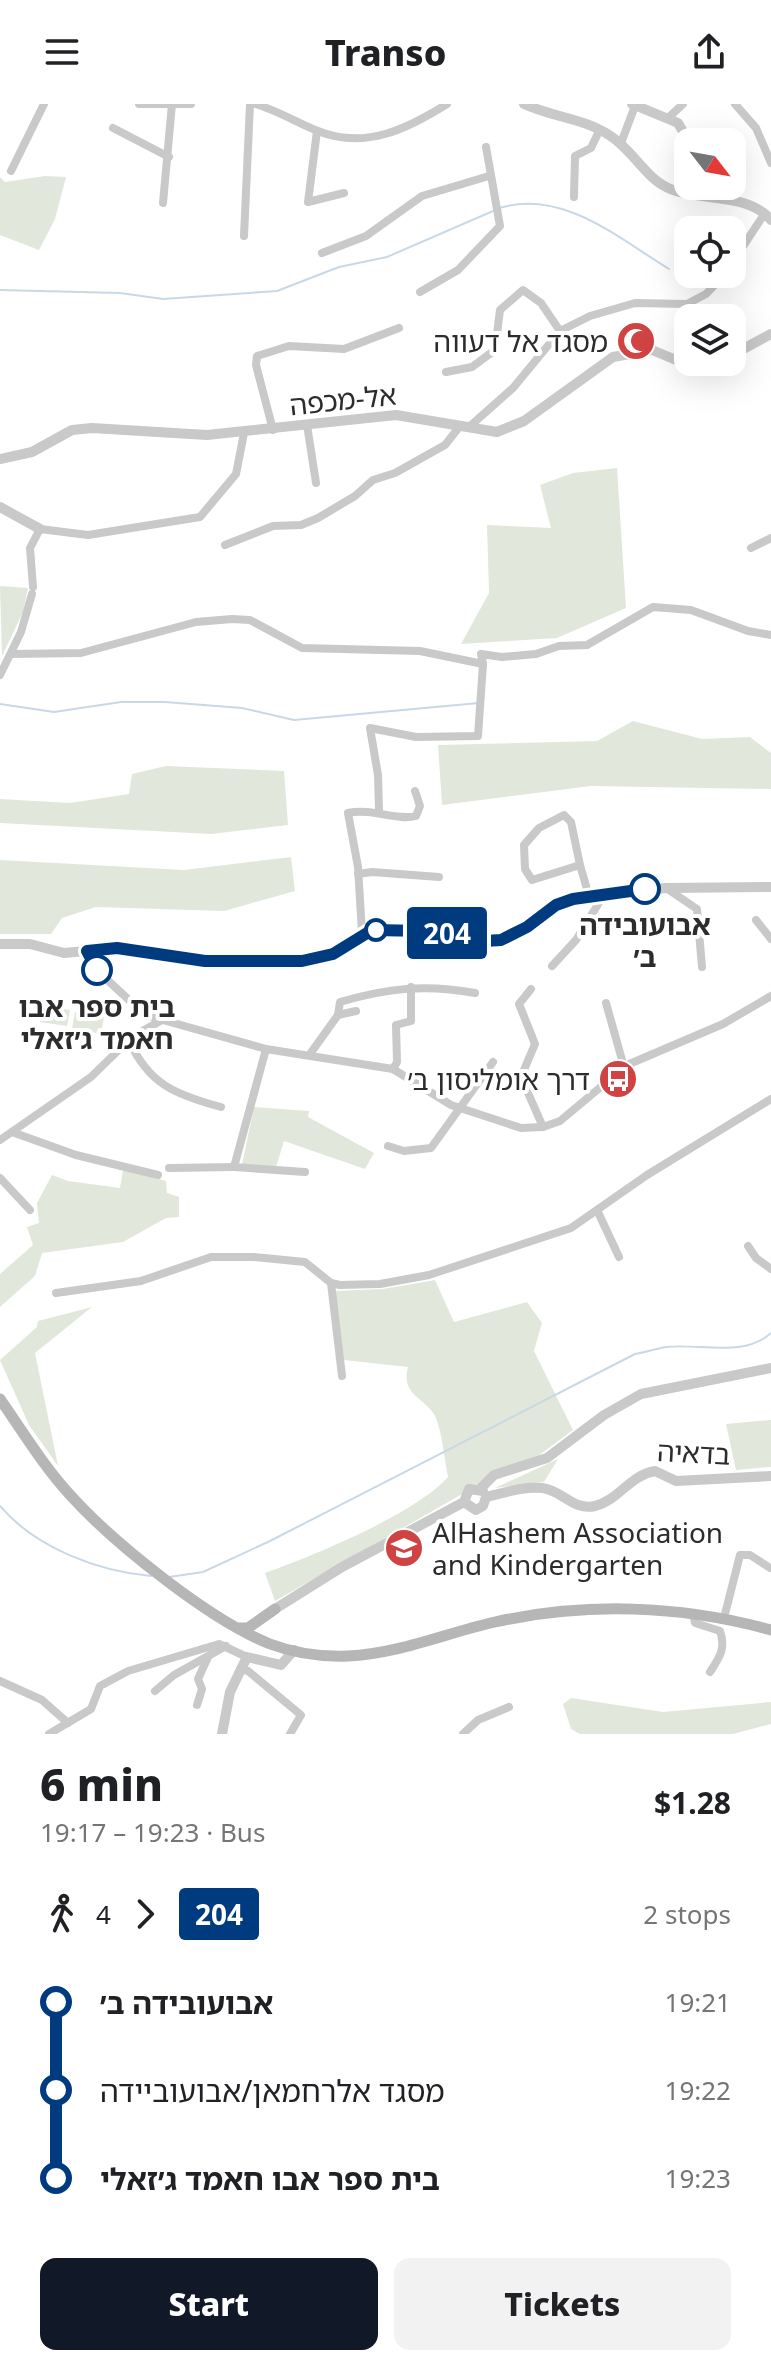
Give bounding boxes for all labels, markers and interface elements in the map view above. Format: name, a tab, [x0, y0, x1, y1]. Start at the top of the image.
text: Transo	[325, 28, 446, 77]
icon: menu	[40, 30, 84, 74]
icon: share	[687, 30, 731, 74]
north arrow	[674, 128, 746, 200]
map controls	[674, 128, 746, 376]
button: locate	[674, 216, 746, 288]
button: layers	[674, 304, 746, 376]
mosque icon: מסגד אל דעווה	[615, 320, 657, 362]
place label: מסגד אל דעווה	[434, 322, 608, 360]
street label: אל-מכפה	[288, 375, 398, 423]
marker: אבועובידה ב׳	[630, 874, 660, 904]
place label: אבועובידה ב׳	[579, 905, 711, 975]
line badge: 204	[401, 907, 493, 959]
text: 204	[423, 914, 471, 952]
unlabelled marker	[365, 919, 387, 941]
marker: בית ספר אבו חאמד ג׳זאלי	[82, 955, 112, 985]
place label: בית ספר אבו חאמד ג׳זאלי	[19, 987, 175, 1057]
bus stop icon: דרך אומליסון ב׳	[597, 1058, 639, 1100]
place label: דרך אומליסון ב׳	[408, 1060, 590, 1098]
street label: בדאיה	[656, 1431, 732, 1473]
place label: AlHashem Association and Kindergarten	[432, 1513, 723, 1583]
school or university icon: AlHashem Association and Kindergarten	[383, 1527, 425, 1569]
text: 6 min	[40, 1754, 163, 1814]
text: $1.28	[654, 1782, 731, 1823]
text: 19:17 – 19:23 · Bus	[40, 1814, 265, 1850]
icon: walk	[40, 1892, 84, 1936]
icon: forward	[123, 1892, 167, 1936]
text: 204	[195, 1895, 243, 1933]
text: 4	[96, 1896, 111, 1932]
text: 2 stops	[643, 1896, 731, 1932]
text: אבועובידה ב׳	[100, 1982, 273, 2023]
text: 19:21	[665, 1984, 731, 2020]
text: מסגד אלרחמאן/אבועוביידה	[100, 2070, 445, 2111]
text: 19:22	[665, 2072, 731, 2108]
text: בית ספר אבו חאמד ג׳זאלי	[100, 2158, 440, 2199]
text: 19:23	[665, 2160, 731, 2196]
button: Start	[40, 2258, 378, 2350]
button: Tickets	[394, 2258, 731, 2350]

